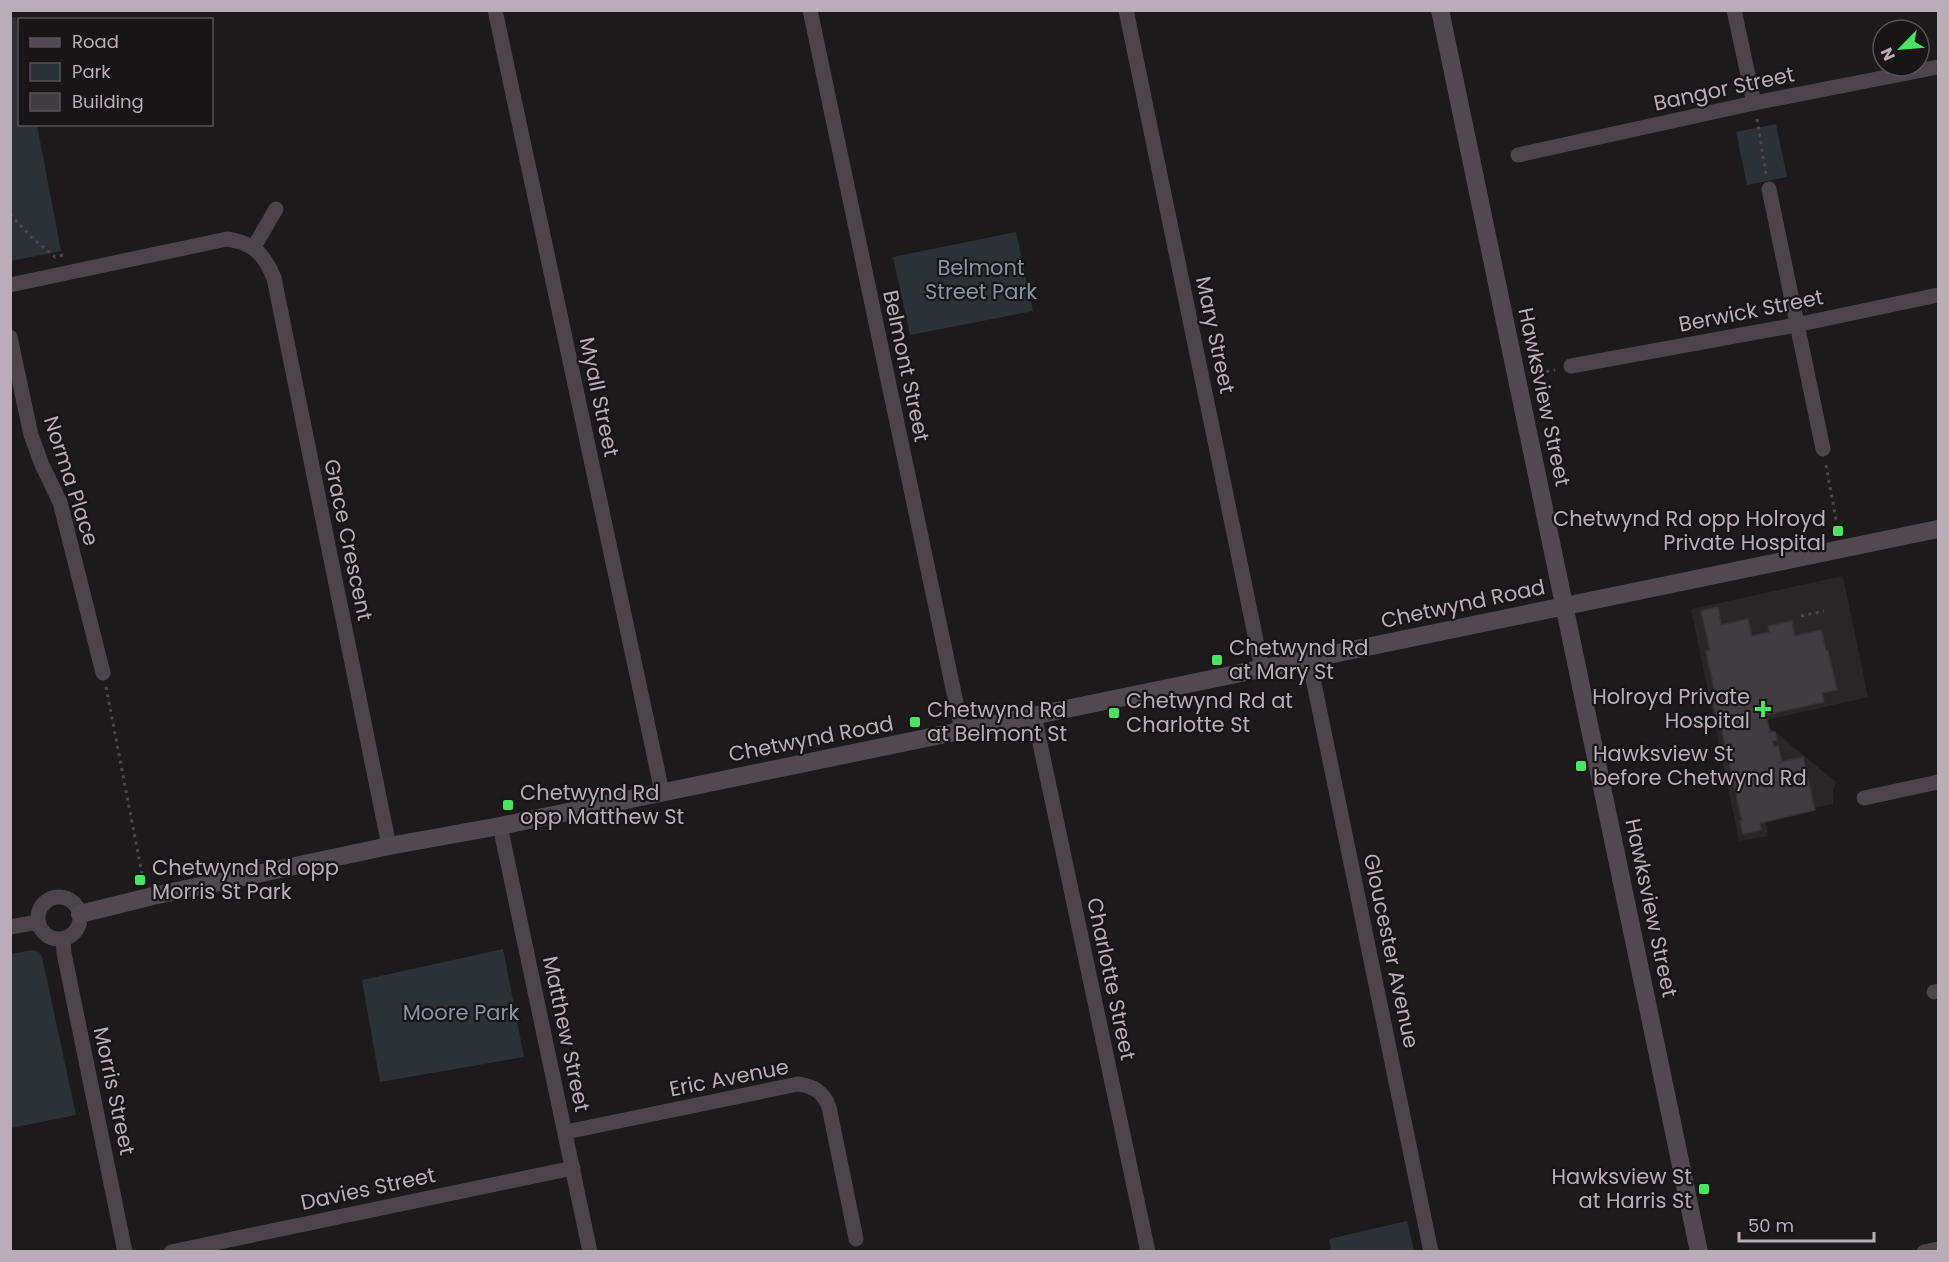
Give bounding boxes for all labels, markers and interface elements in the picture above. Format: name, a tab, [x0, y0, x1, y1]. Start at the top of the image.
legend	[18, 18, 213, 126]
north arrow	[1871, 18, 1931, 78]
text: Road	[72, 29, 119, 54]
text: N	[1875, 44, 1901, 64]
text: Park	[72, 59, 111, 84]
street label: Bangor Street	[1651, 59, 1797, 118]
text: Building	[72, 89, 144, 114]
park label: Belmont Street Park	[925, 253, 1037, 306]
street label: Mary Street	[1189, 274, 1242, 396]
street label: Berwick Street	[1676, 282, 1826, 339]
street label: Belmont Street	[876, 287, 937, 444]
street label: Hawksview Street	[1511, 305, 1578, 489]
street label: Myall Street	[573, 334, 626, 459]
street label: Norma Place	[37, 412, 106, 549]
street label: Grace Crescent	[317, 456, 380, 623]
place label: Chetwynd Rd opp Holroyd Private Hospital	[1553, 504, 1826, 557]
marker: Chetwynd Rd opp Holroyd Private Hospital	[1831, 524, 1845, 538]
street label: Chetwynd Road	[1378, 572, 1548, 635]
place label: Chetwynd Rd at Mary St	[1229, 633, 1369, 686]
marker: Chetwynd Rd at Mary St	[1210, 653, 1224, 667]
place label: Holroyd Private Hospital	[1592, 682, 1750, 735]
place label: Chetwynd Rd at Charlotte St	[1126, 686, 1293, 739]
place label: Chetwynd Rd at Belmont St	[927, 695, 1067, 748]
marker: Holroyd Private Hospital	[1754, 700, 1772, 718]
marker: Chetwynd Rd at Charlotte St	[1107, 706, 1121, 720]
street label: Chetwynd Road	[726, 708, 896, 769]
marker: Chetwynd Rd at Belmont St	[908, 715, 922, 729]
place label: Hawksview St before Chetwynd Rd	[1593, 739, 1807, 792]
marker: Hawksview St before Chetwynd Rd	[1574, 759, 1588, 773]
place label: Chetwynd Rd opp Matthew St	[520, 778, 684, 831]
marker: Chetwynd Rd opp Matthew St	[501, 798, 515, 812]
street label: Hawksview Street	[1618, 816, 1685, 1000]
street label: Gloucester Avenue	[1357, 851, 1426, 1051]
place label: Chetwynd Rd opp Morris St Park	[152, 853, 339, 906]
marker: Chetwynd Rd opp Morris St Park	[133, 873, 147, 887]
street label: Charlotte Street	[1080, 895, 1143, 1063]
street label: Matthew Street	[536, 953, 597, 1114]
park label: Moore Park	[403, 998, 519, 1027]
street label: Morris Street	[87, 1024, 142, 1158]
street label: Eric Avenue	[667, 1052, 791, 1103]
street label: Davies Street	[298, 1160, 438, 1217]
place label: Hawksview St at Harris St	[1552, 1162, 1692, 1215]
marker: Hawksview St at Harris St	[1697, 1182, 1711, 1196]
scale bar	[1739, 1205, 1874, 1243]
text: 50 m	[1748, 1213, 1794, 1238]

